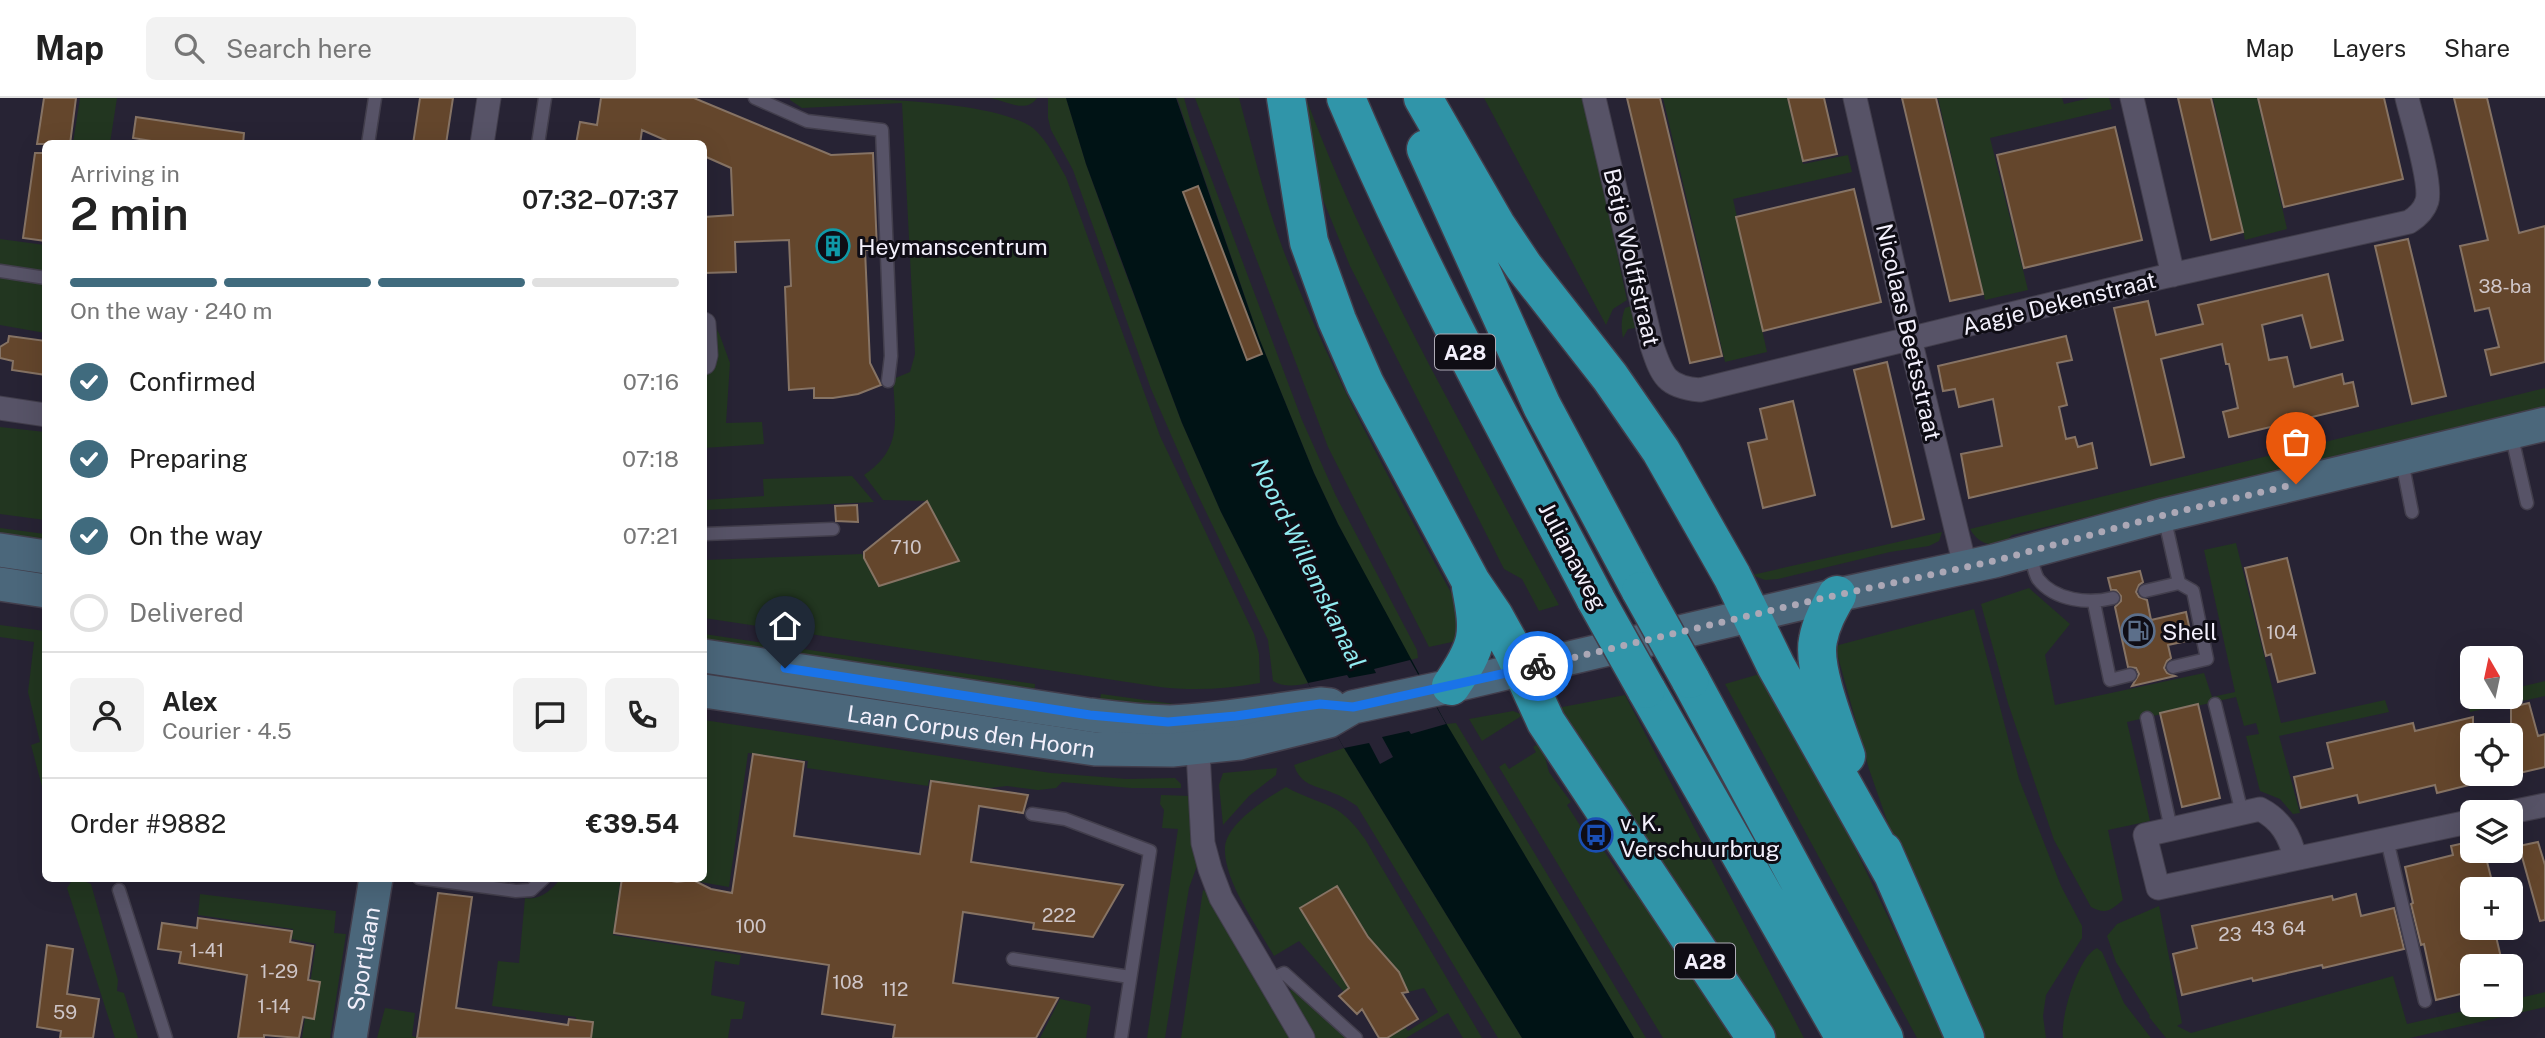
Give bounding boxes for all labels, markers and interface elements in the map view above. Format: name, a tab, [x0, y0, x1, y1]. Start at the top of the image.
search box	[146, 17, 636, 80]
text: Map	[35, 29, 104, 67]
icon: search	[170, 29, 208, 67]
text: Search here	[226, 33, 372, 64]
text: Map	[2245, 34, 2294, 62]
text: Layers	[2332, 34, 2406, 62]
text: Share	[2444, 34, 2510, 62]
text: Arriving in	[70, 160, 180, 187]
street label: Betje Wolffstraat	[1598, 165, 1666, 349]
text: 07:32–07:37	[522, 184, 679, 215]
text: 2 min	[70, 186, 189, 240]
street label: Nicolaas Beetsstraat	[1871, 221, 1947, 443]
building icon: Heymanscentrum	[814, 227, 852, 265]
place label: Heymanscentrum	[858, 233, 1048, 260]
street label: Aagje Dekenstraat	[1959, 266, 2159, 340]
house number: 38-ba	[2478, 275, 2532, 297]
text: On the way · 240 m	[70, 297, 272, 324]
road number: A28	[1435, 334, 1495, 370]
icon: check	[70, 363, 108, 401]
text: Confirmed	[129, 366, 256, 397]
text: 07:16	[623, 368, 679, 395]
pin	[2266, 412, 2326, 484]
icon: bag	[2277, 423, 2315, 461]
icon: check	[70, 440, 108, 478]
text: Preparing	[129, 443, 248, 474]
text: 07:18	[622, 445, 679, 472]
water label: Noord-Willemskanaal	[1246, 454, 1372, 672]
street label: Julianaweg	[1533, 497, 1613, 615]
icon: check	[70, 517, 108, 555]
text: On the way	[129, 520, 263, 551]
text: 07:21	[623, 522, 679, 549]
house number: 710	[890, 536, 922, 558]
pin	[755, 596, 815, 668]
text: Delivered	[129, 597, 244, 628]
icon: home	[766, 607, 804, 645]
fuel station icon: Shell	[2119, 612, 2157, 650]
place label: Shell	[2162, 618, 2217, 645]
house number: 104	[2266, 621, 2298, 643]
courier	[1503, 631, 1573, 701]
north arrow	[2460, 646, 2524, 709]
map controls	[2460, 646, 2523, 1017]
icon: bike	[1519, 647, 1557, 685]
button: person	[70, 678, 144, 752]
button: chat	[513, 678, 587, 752]
button: phone	[605, 678, 679, 752]
text: Alex	[162, 686, 218, 717]
street label: Laan Corpus den Hoorn	[845, 699, 1097, 762]
text: Courier · 4.5	[162, 717, 292, 744]
button: locate	[2460, 723, 2523, 786]
button: layers	[2460, 800, 2523, 863]
text: Order #9882	[70, 808, 226, 839]
text: €39.54	[586, 808, 679, 839]
place label: v. K. Verschuurbrug	[1620, 809, 1780, 862]
bus stop icon: v. K. Verschuurbrug	[1577, 816, 1615, 854]
button: +	[2460, 877, 2523, 940]
house number: 222	[1042, 904, 1076, 926]
street label: Sportlaan	[341, 905, 385, 1013]
house number: 100	[736, 915, 766, 937]
house number: 43	[2251, 917, 2275, 939]
house number: 64	[2282, 917, 2306, 939]
house number: 23	[2218, 923, 2242, 945]
house number: 1-41	[190, 939, 224, 961]
road number: A28	[1675, 944, 1735, 978]
button: −	[2460, 954, 2523, 1017]
house number: 1-29	[260, 960, 298, 982]
house number: 108	[832, 971, 864, 993]
house number: 112	[882, 978, 908, 1000]
house number: 1-14	[257, 995, 291, 1017]
house number: 59	[53, 1001, 77, 1023]

